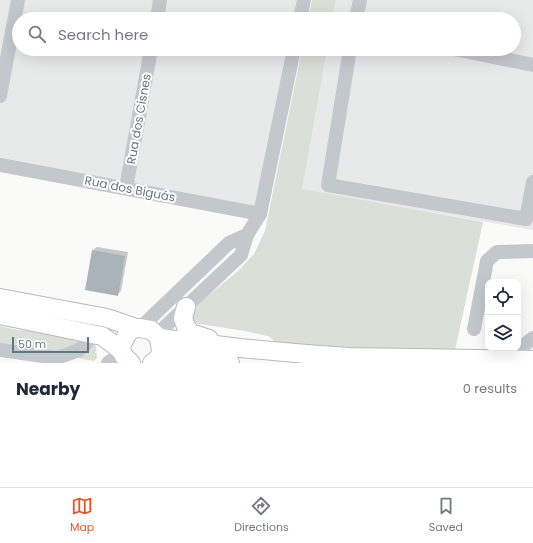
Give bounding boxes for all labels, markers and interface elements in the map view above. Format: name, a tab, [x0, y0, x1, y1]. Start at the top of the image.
search box	[12, 12, 521, 56]
icon: search	[26, 23, 48, 45]
text: Search here	[58, 24, 148, 45]
street label: Rua dos Cisnes	[122, 72, 155, 165]
street label: Rua dos Biguás	[83, 171, 177, 206]
map controls	[485, 279, 521, 351]
button: locate	[485, 279, 521, 315]
button: layers	[485, 315, 521, 351]
scale bar	[12, 335, 89, 354]
text: 50 m	[18, 336, 46, 352]
text: Nearby	[16, 377, 80, 401]
text: 0 results	[463, 379, 517, 398]
tab: Map	[70, 495, 94, 536]
tab: Directions	[234, 495, 289, 536]
tab: Saved	[429, 495, 463, 536]

